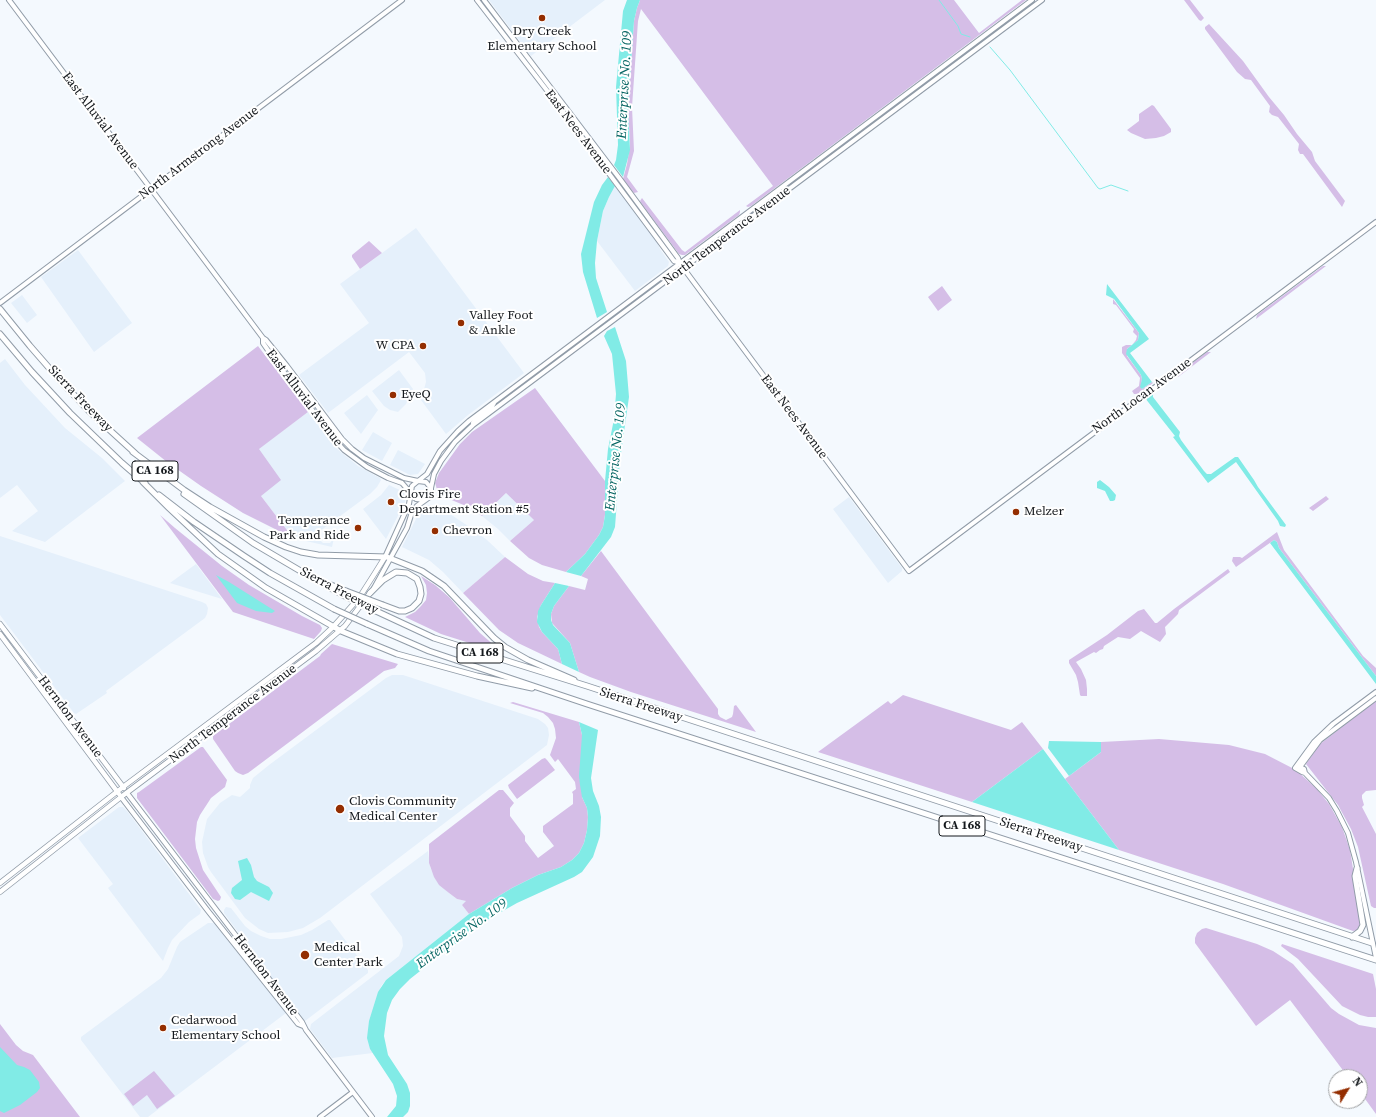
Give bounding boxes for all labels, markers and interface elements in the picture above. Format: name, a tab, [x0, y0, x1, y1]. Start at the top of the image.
marker: Dry Creek Elementary School	[537, 13, 547, 23]
place label: Dry Creek Elementary School	[487, 24, 597, 55]
water label: Enterprise No. 109	[614, 30, 636, 140]
street label: East Alluvial Avenue	[58, 69, 142, 173]
street label: East Nees Avenue	[541, 87, 615, 177]
street label: North Armstrong Avenue	[136, 103, 262, 203]
street label: North Temperance Avenue	[660, 183, 794, 289]
place label: Valley Foot & Ankle	[469, 308, 533, 339]
marker: Valley Foot & Ankle	[456, 318, 466, 328]
place label: W CPA	[376, 338, 415, 354]
marker: W CPA	[418, 341, 428, 351]
street label: East Alluvial Avenue	[262, 346, 346, 450]
street label: North Locan Avenue	[1089, 355, 1195, 437]
street label: Sierra Freeway	[44, 363, 116, 435]
street label: East Nees Avenue	[757, 372, 831, 462]
place label: EyeQ	[401, 387, 431, 403]
marker: EyeQ	[388, 390, 398, 400]
water label: Enterprise No. 109	[602, 402, 630, 512]
road number: CA 168	[132, 461, 178, 481]
place label: Clovis Fire Department Station #5	[399, 487, 529, 518]
marker: Clovis Fire Department Station #5	[386, 497, 396, 507]
place label: Melzer	[1024, 504, 1064, 520]
marker: Melzer	[1011, 507, 1021, 517]
place label: Temperance Park and Ride	[269, 513, 350, 544]
marker: Temperance Park and Ride	[353, 523, 363, 533]
place label: Chevron	[443, 523, 492, 539]
marker: Chevron	[430, 526, 440, 536]
street label: Sierra Freeway	[297, 564, 381, 618]
road number: CA 168	[457, 643, 503, 663]
street label: North Temperance Avenue	[166, 661, 300, 767]
street label: Herndon Avenue	[34, 673, 106, 761]
street label: Sierra Freeway	[598, 684, 684, 726]
place label: Clovis Community Medical Center	[349, 794, 456, 825]
marker: Clovis Community Medical Center	[334, 803, 346, 815]
street label: Sierra Freeway	[998, 814, 1084, 856]
road number: CA 168	[939, 816, 985, 836]
water label: Enterprise No. 109	[413, 895, 511, 973]
street label: Herndon Avenue	[230, 931, 302, 1019]
place label: Medical Center Park	[314, 940, 383, 971]
marker: Medical Center Park	[299, 949, 311, 961]
place label: Cedarwood Elementary School	[171, 1013, 280, 1044]
marker: Cedarwood Elementary School	[158, 1023, 168, 1033]
north arrow	[1328, 1069, 1368, 1109]
text: N	[1349, 1074, 1366, 1090]

